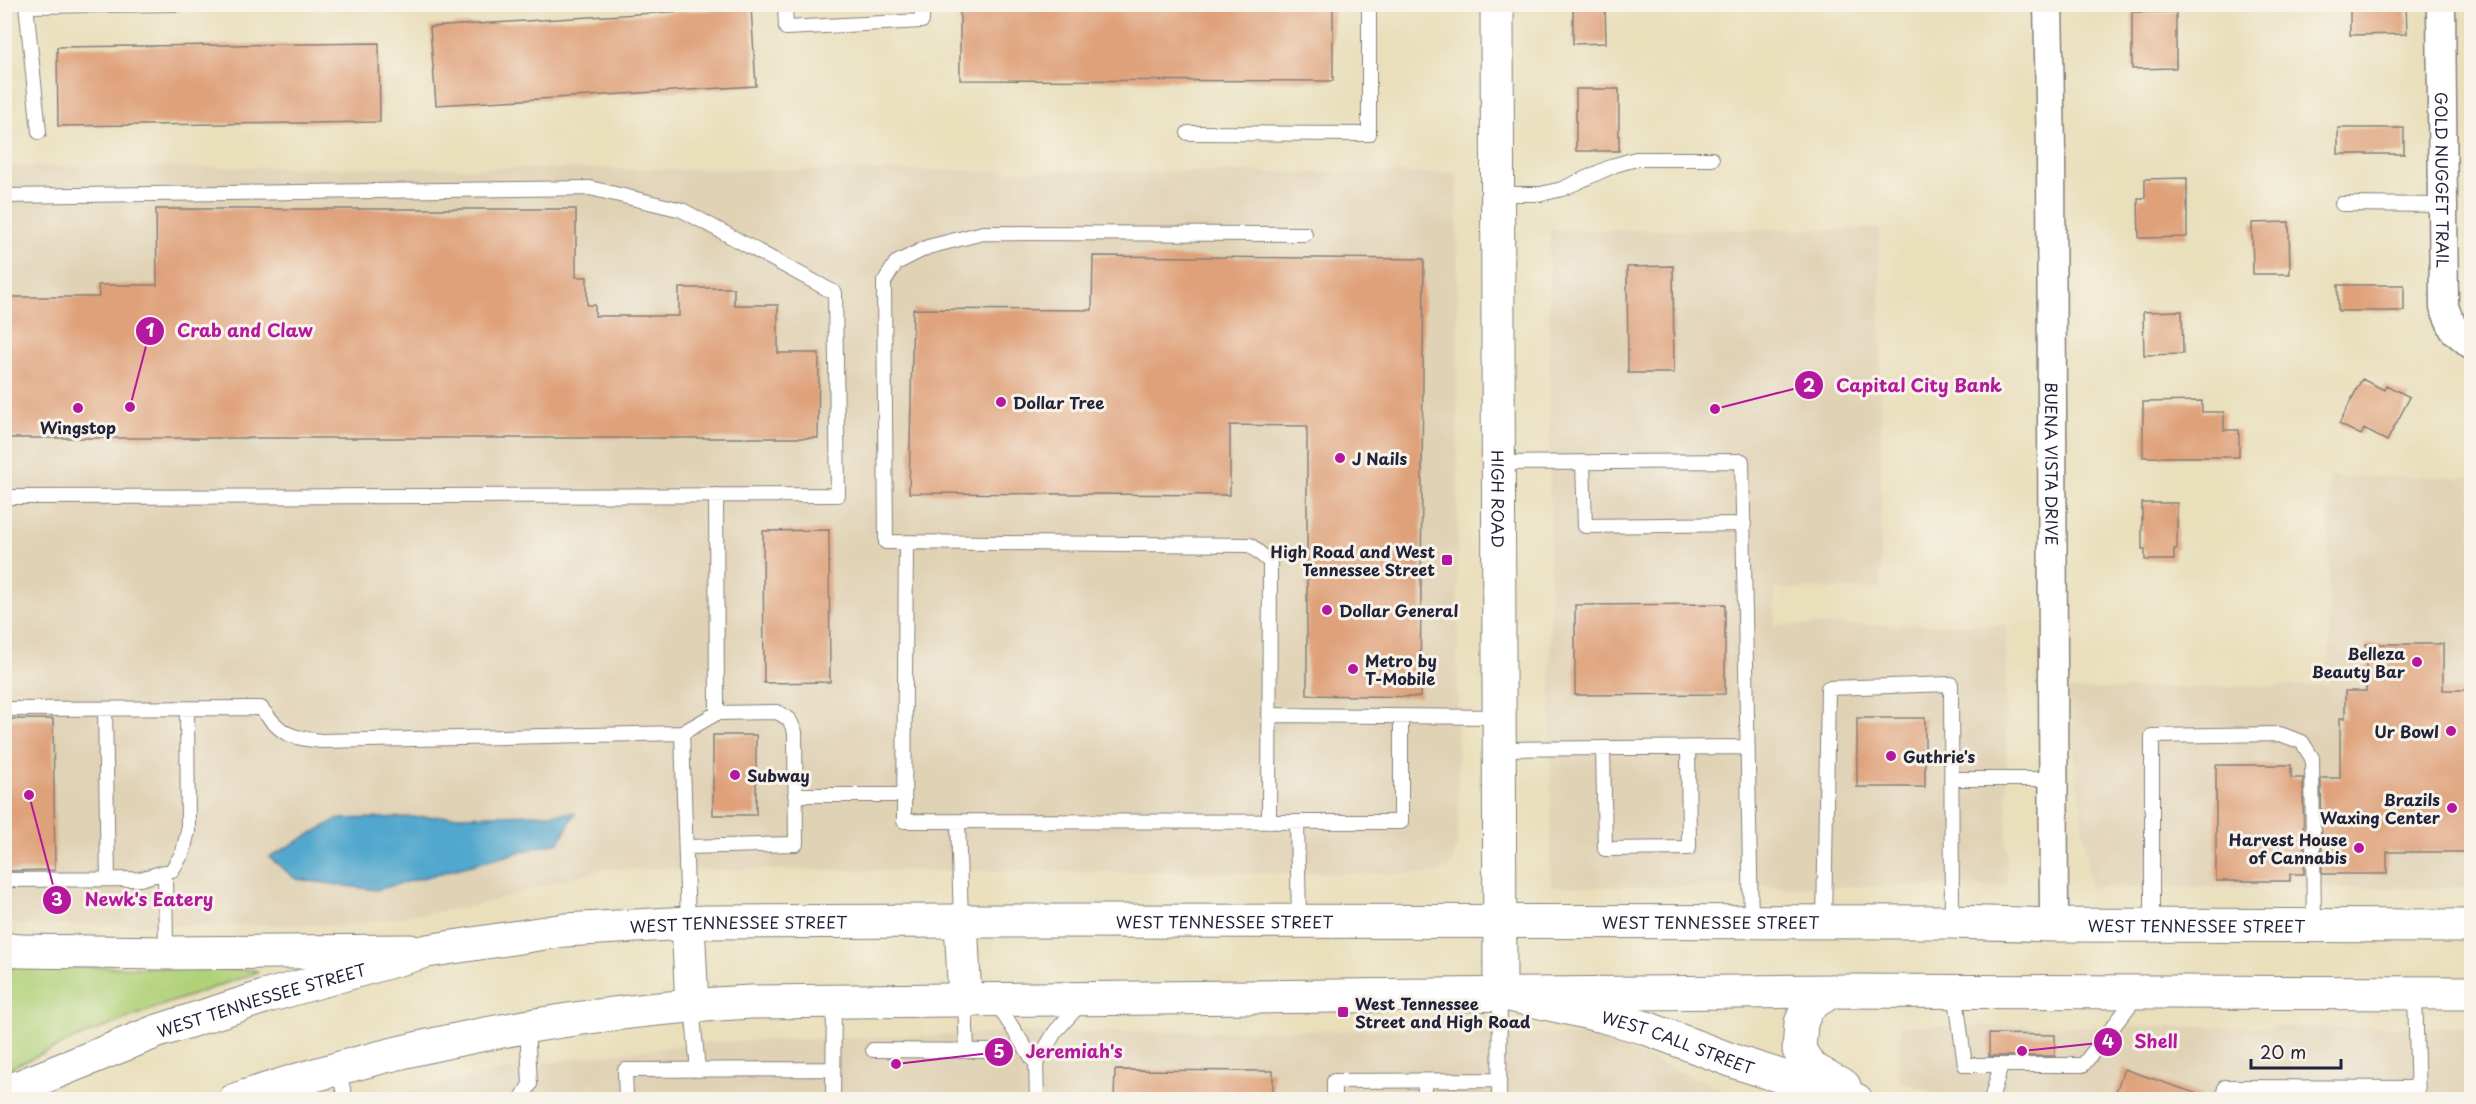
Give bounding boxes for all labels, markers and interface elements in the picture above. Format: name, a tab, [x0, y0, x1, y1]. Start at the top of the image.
street label: GOLD NUGGET TRAIL	[2430, 92, 2456, 268]
callout: Crab and Claw	[135, 313, 326, 349]
text: 1	[146, 316, 155, 343]
text: Crab and Claw	[177, 316, 313, 343]
callout: Capital City Bank	[1794, 367, 2015, 403]
text: 2	[1803, 371, 1816, 398]
text: Capital City Bank	[1836, 371, 2002, 398]
street label: BUENA VISTA DRIVE	[2040, 382, 2065, 546]
place label: Dollar Tree	[1013, 390, 1104, 414]
marker: Dollar Tree	[994, 395, 1008, 409]
marker: Wingstop	[71, 401, 85, 415]
place label: Wingstop	[40, 415, 116, 439]
place label: J Nails	[1352, 446, 1407, 470]
street label: HIGH ROAD	[1486, 450, 1511, 548]
marker: J Nails	[1333, 451, 1347, 465]
place label: High Road and West Tennessee Street	[1271, 539, 1435, 581]
marker: High Road and West Tennessee Street	[1440, 553, 1454, 567]
place label: Dollar General	[1339, 598, 1458, 622]
marker: Dollar General	[1320, 603, 1334, 617]
place label: Belleza Beauty Bar	[2312, 641, 2406, 683]
place label: Metro by T-Mobile	[1365, 648, 1437, 690]
marker: Belleza Beauty Bar	[2410, 655, 2424, 669]
marker: Metro by T-Mobile	[1346, 662, 1360, 676]
place label: Ur Bowl	[2374, 719, 2439, 743]
marker: Ur Bowl	[2444, 724, 2458, 738]
place label: Guthrie's	[1903, 744, 1975, 768]
marker: Guthrie's	[1884, 749, 1898, 763]
place label: Subway	[747, 763, 810, 787]
marker: Subway	[728, 768, 742, 782]
place label: Brazils Waxing Center	[2320, 787, 2441, 829]
marker: Brazils Waxing Center	[2445, 801, 2459, 815]
place label: Harvest House of Cannabis	[2229, 827, 2347, 869]
marker: Harvest House of Cannabis	[2352, 841, 2366, 855]
callout: Newk's Eatery	[42, 882, 225, 918]
text: 3	[51, 885, 63, 912]
text: Newk's Eatery	[85, 885, 213, 912]
street label: WEST TENNESSEE STREET	[629, 909, 847, 938]
street label: WEST TENNESSEE STREET	[1116, 909, 1333, 933]
street label: WEST TENNESSEE STREET	[1602, 910, 1819, 934]
street label: WEST TENNESSEE STREET	[2088, 913, 2305, 938]
street label: WEST TENNESSEE STREET	[154, 957, 369, 1043]
place label: West Tennessee Street and High Road	[1355, 991, 1531, 1033]
street label: WEST CALL STREET	[1599, 1004, 1758, 1079]
marker: West Tennessee Street and High Road	[1336, 1005, 1350, 1019]
callout: Shell	[2093, 1024, 2190, 1060]
text: 4	[2102, 1027, 2114, 1054]
text: Shell	[2134, 1027, 2178, 1054]
scale bar	[2251, 1032, 2341, 1070]
callout: Jeremiah's	[984, 1034, 1135, 1070]
text: 5	[993, 1037, 1005, 1064]
text: Jeremiah's	[1025, 1037, 1123, 1064]
text: 20 m	[2260, 1038, 2306, 1065]

